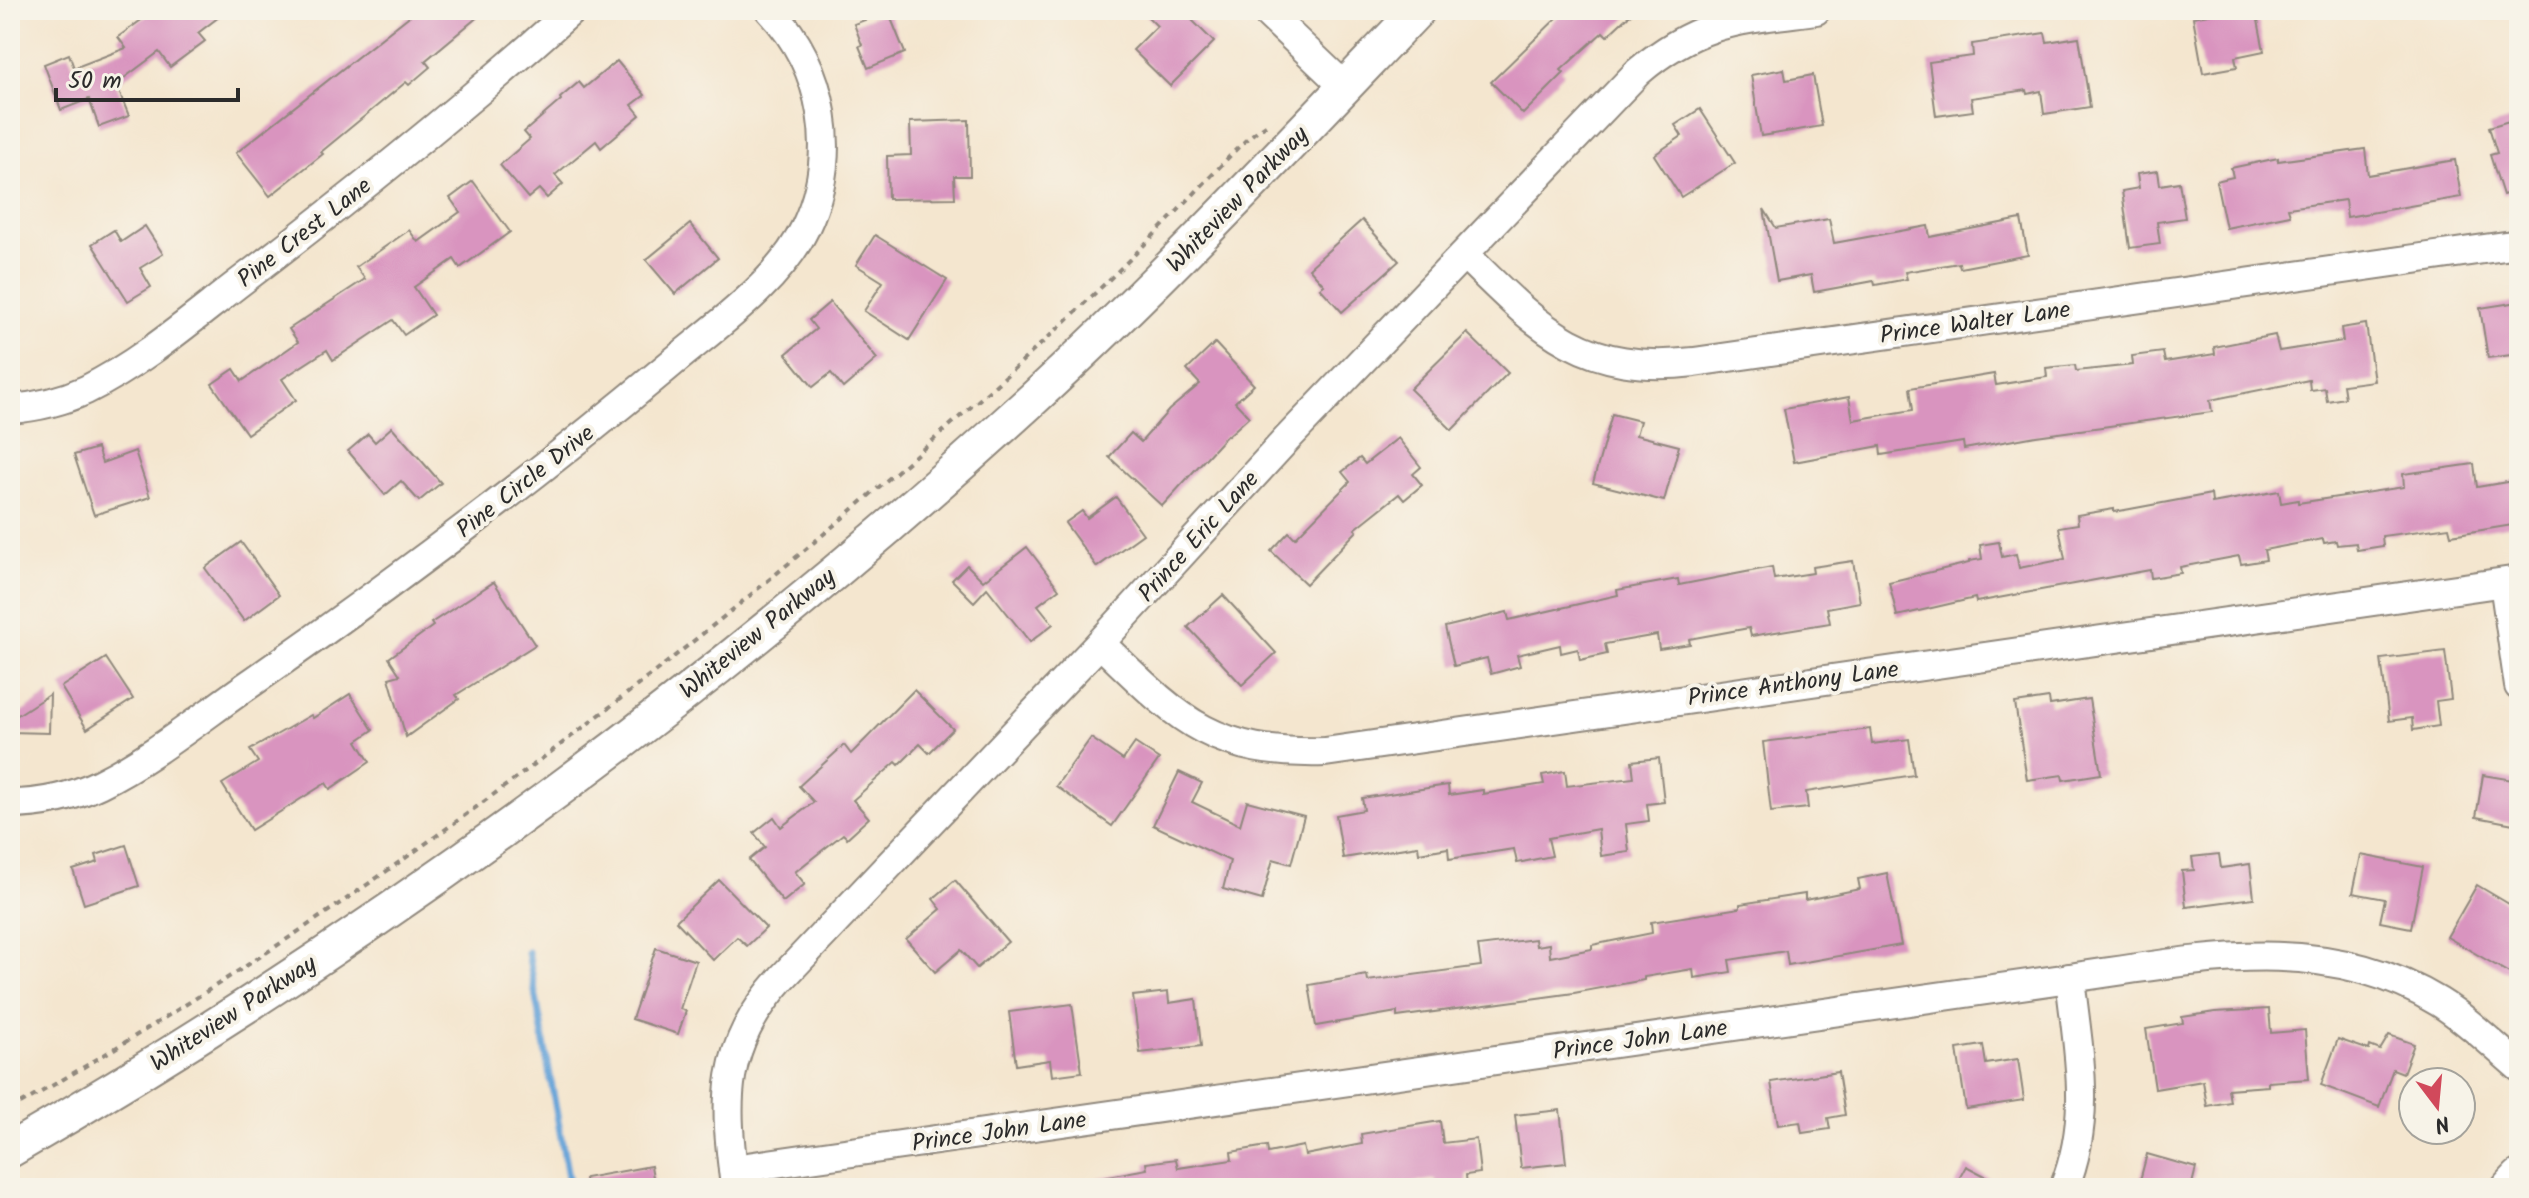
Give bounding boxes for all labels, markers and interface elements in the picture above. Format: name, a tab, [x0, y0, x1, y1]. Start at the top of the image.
scale bar	[56, 52, 238, 102]
text: 50 m	[68, 62, 122, 101]
street label: Whiteview Parkway	[1157, 117, 1319, 283]
street label: Pine Crest Lane	[229, 168, 381, 298]
street label: Prince Walter Lane	[1877, 291, 2073, 356]
street label: Pine Circle Drive	[448, 415, 604, 549]
street label: Prince Eric Lane	[1129, 462, 1269, 612]
street label: Whiteview Parkway	[671, 558, 845, 710]
street label: Prince Anthony Lane	[1685, 650, 1901, 719]
street label: Whiteview Parkway	[143, 945, 326, 1083]
street label: Prince John Lane	[1550, 1009, 1730, 1072]
north arrow	[2397, 1066, 2477, 1146]
street label: Prince John Lane	[909, 1101, 1089, 1164]
text: N	[2430, 1104, 2453, 1142]

